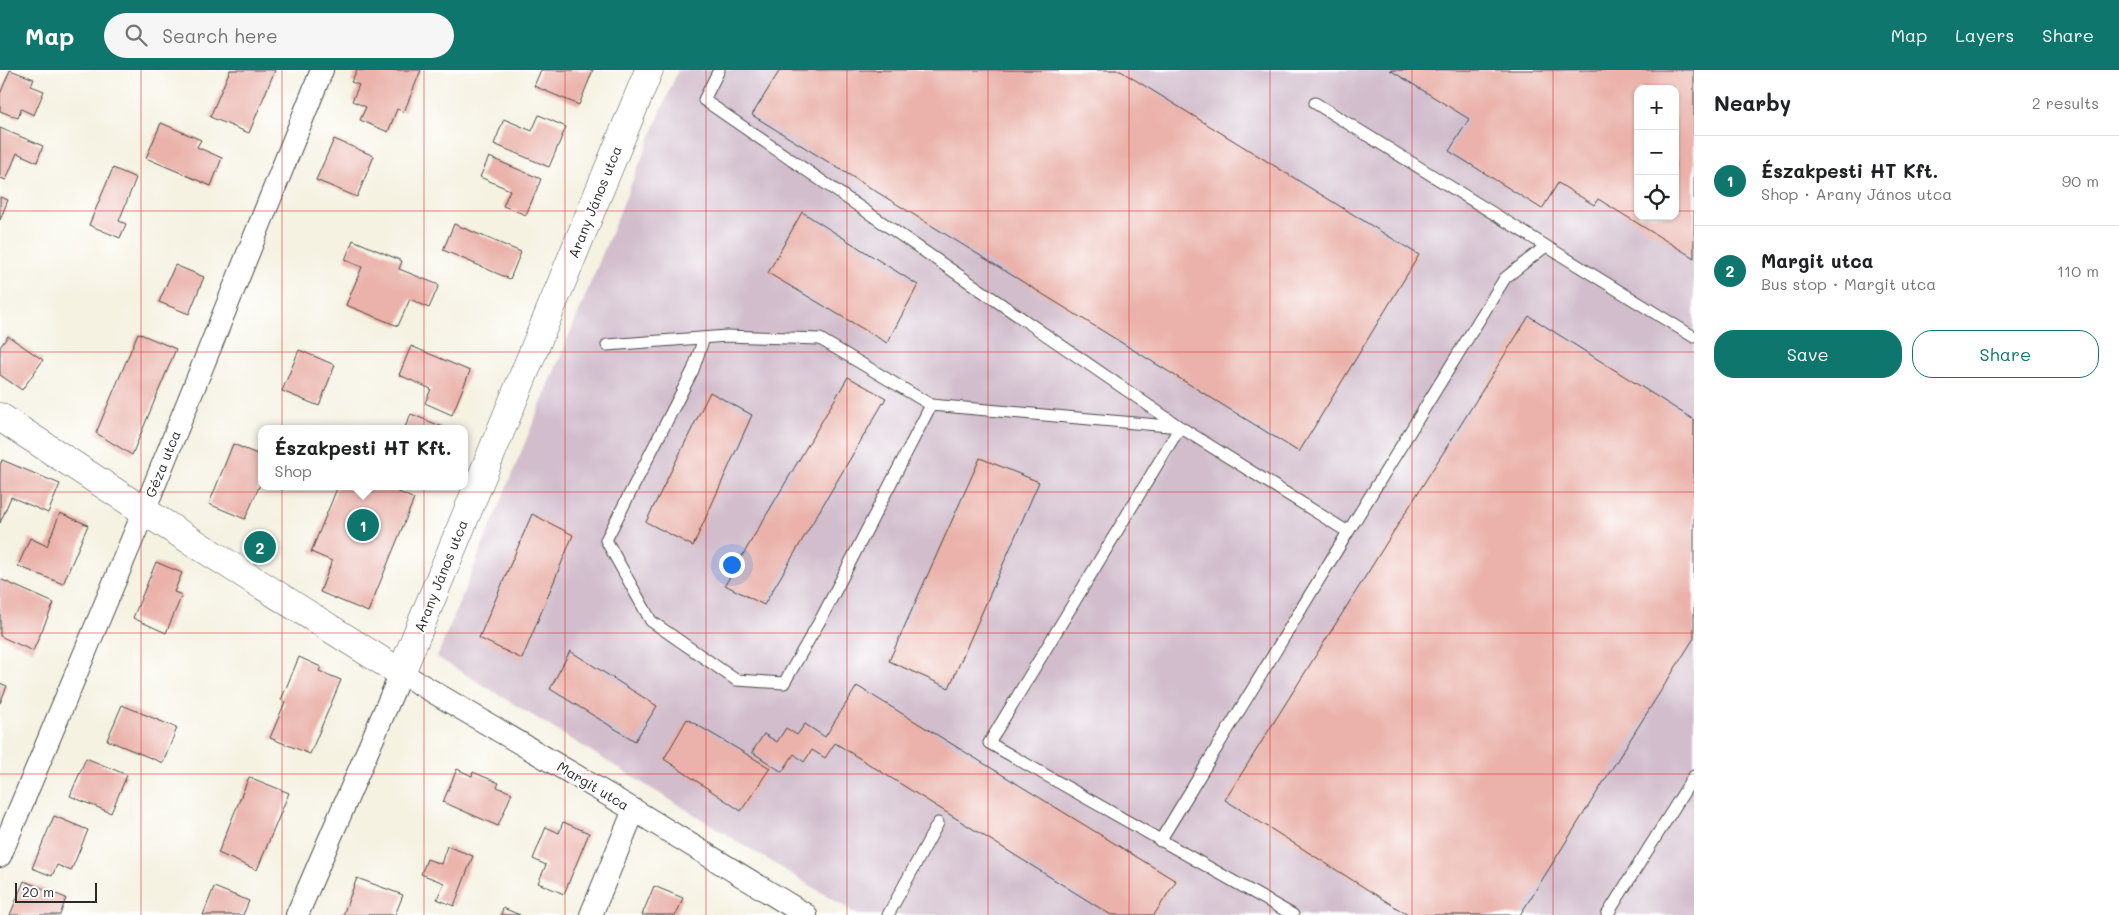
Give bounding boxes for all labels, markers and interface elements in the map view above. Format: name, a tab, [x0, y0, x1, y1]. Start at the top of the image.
search box	[104, 13, 454, 58]
text: Map	[25, 20, 74, 51]
icon: search	[122, 21, 150, 49]
text: Search here	[162, 23, 278, 48]
text: Map	[1891, 23, 1927, 47]
text: Layers	[1955, 23, 2014, 47]
text: Share	[2042, 23, 2094, 47]
map controls	[1634, 85, 1679, 220]
button: +	[1634, 85, 1679, 130]
text: Nearby	[1714, 89, 1791, 116]
text: 2 results	[2032, 92, 2099, 113]
button: −	[1634, 130, 1679, 175]
street label: Arany János utca	[563, 143, 626, 261]
text: Északpesti HT Kft.	[1761, 158, 1938, 183]
text: 1	[1726, 170, 1734, 191]
text: 90 m	[2062, 170, 2099, 191]
button: locate	[1634, 175, 1679, 220]
text: Shop · Arany János utca	[1761, 183, 1952, 204]
text: Margit utca	[1761, 248, 1873, 273]
text: 2	[1726, 260, 1734, 281]
text: 110 m	[2057, 260, 2099, 281]
text: Bus stop · Margit utca	[1761, 273, 1936, 294]
button: Save	[1714, 330, 1902, 378]
button: Share	[1912, 330, 2099, 378]
popup	[258, 425, 468, 490]
street label: Géza utca	[140, 427, 185, 500]
text: Északpesti HT Kft.	[274, 435, 452, 460]
text: Shop	[274, 460, 312, 481]
pin: 1	[347, 506, 379, 544]
street label: Arany János utca	[409, 517, 472, 635]
pin: 2	[244, 528, 276, 566]
your location	[719, 552, 745, 578]
street label: Margit utca	[554, 757, 633, 815]
scale bar	[15, 880, 98, 903]
text: 20 m	[22, 882, 54, 901]

